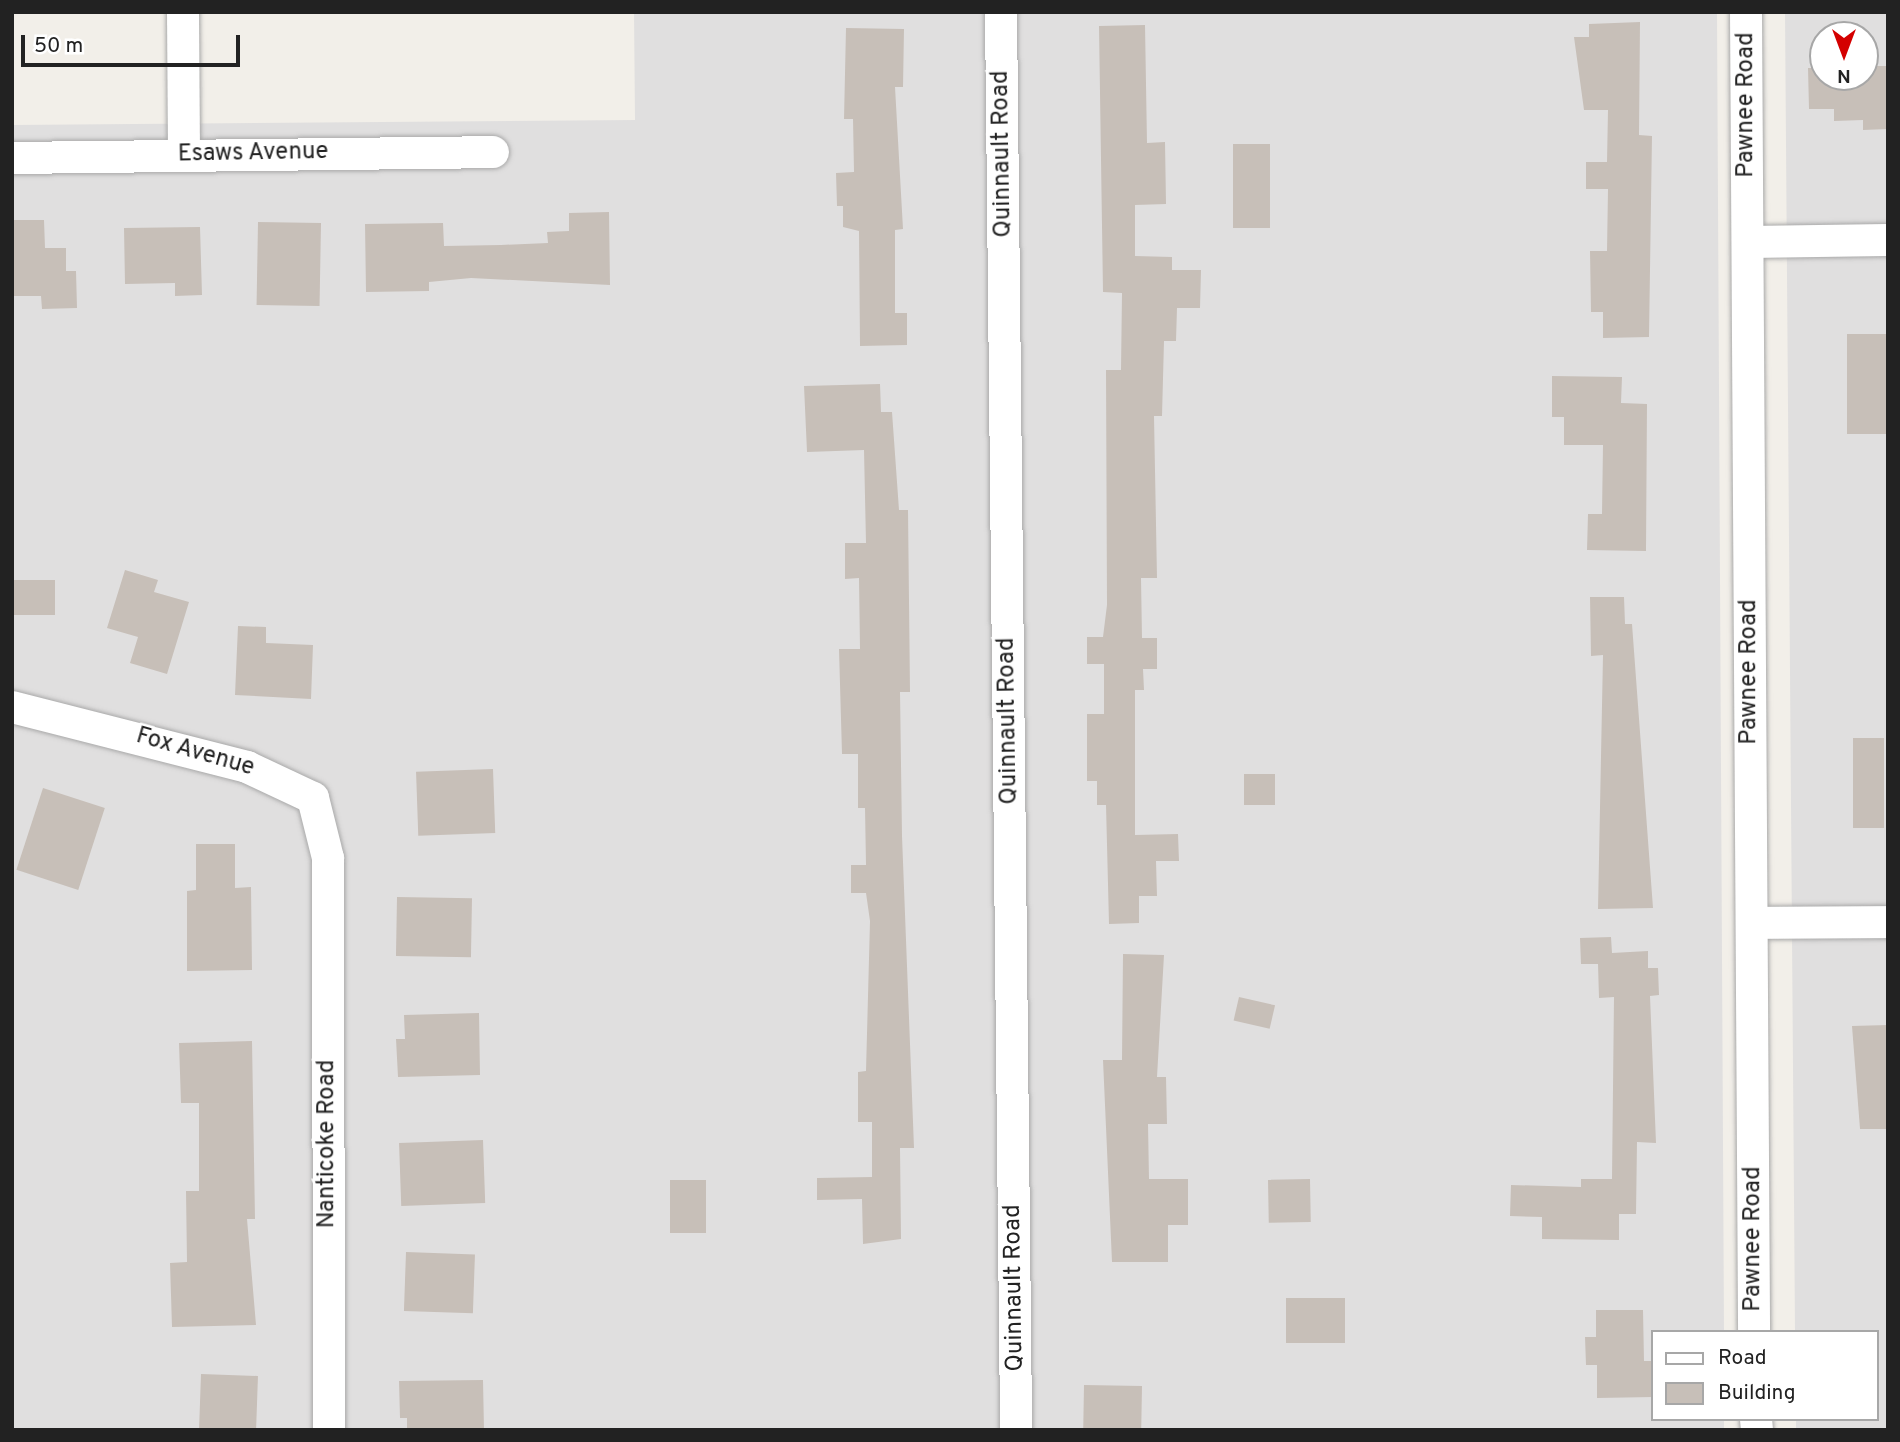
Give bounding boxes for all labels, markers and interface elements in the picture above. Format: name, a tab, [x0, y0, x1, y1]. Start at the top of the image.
scale bar	[24, 21, 243, 65]
north arrow	[1809, 21, 1879, 91]
street label: Pawnee Road	[1733, 32, 1761, 178]
text: 50 m	[34, 33, 83, 60]
text: N	[1837, 63, 1851, 87]
street label: Quinnault Road	[987, 70, 1019, 238]
street label: Esaws Avenue	[177, 138, 329, 170]
street label: Pawnee Road	[1736, 599, 1764, 745]
street label: Quinnault Road	[993, 637, 1025, 805]
street label: Fox Avenue	[132, 722, 258, 784]
street label: Nanticoke Road	[314, 1060, 342, 1228]
street label: Pawnee Road	[1740, 1166, 1768, 1312]
street label: Quinnault Road	[999, 1204, 1031, 1372]
legend	[1652, 1330, 1879, 1421]
text: Road	[1718, 1345, 1767, 1372]
text: Building	[1718, 1380, 1796, 1407]

